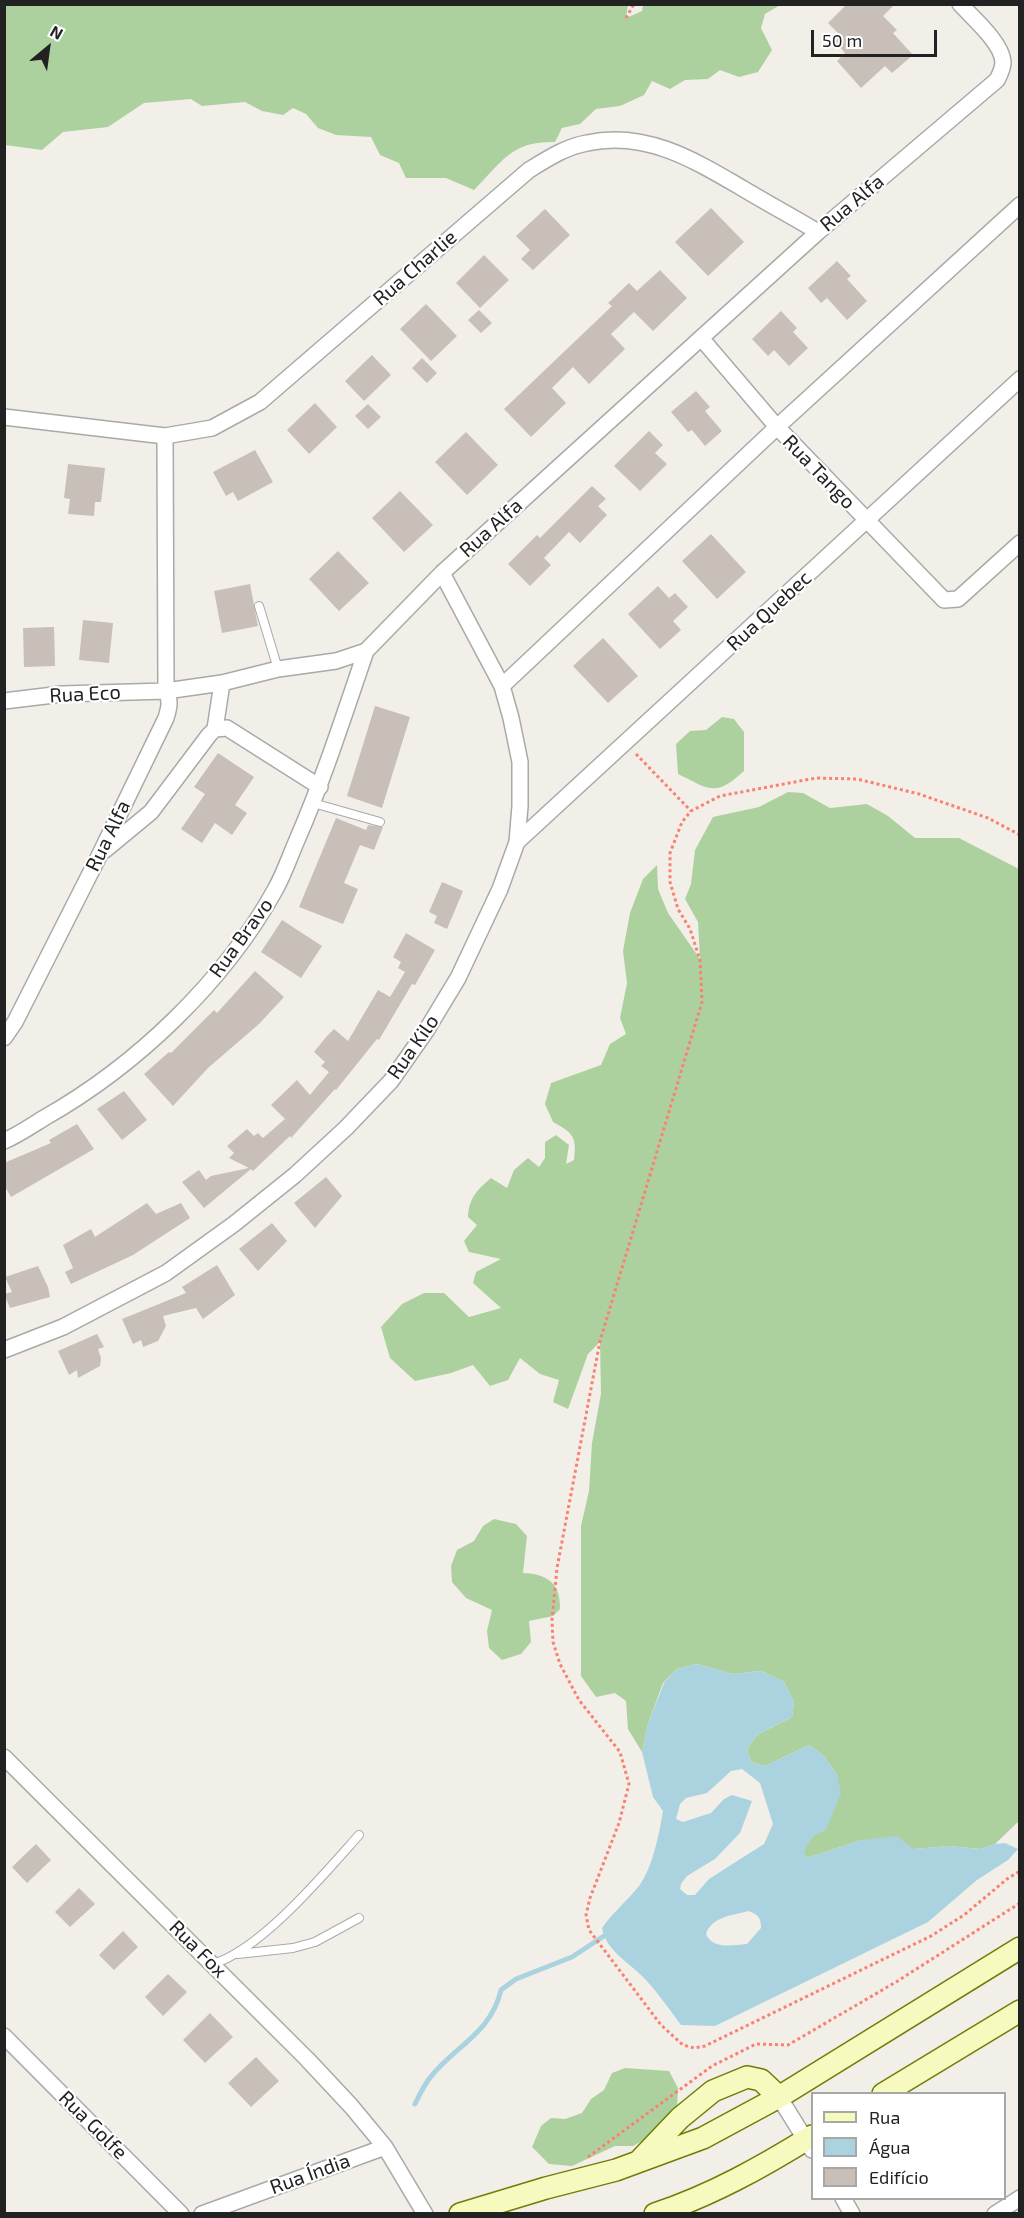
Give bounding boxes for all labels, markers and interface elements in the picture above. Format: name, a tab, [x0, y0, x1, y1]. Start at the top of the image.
north arrow	[18, 18, 78, 78]
scale bar	[814, 18, 940, 56]
text: N	[47, 21, 67, 43]
text: 50 m	[822, 29, 862, 51]
street label: Rua Alfa	[815, 169, 889, 237]
street label: Rua Charlie	[368, 225, 462, 311]
street label: Rua Tango	[778, 430, 860, 514]
street label: Rua Alfa	[455, 494, 527, 562]
street label: Rua Quebec	[722, 566, 816, 656]
street label: Rua Eco	[49, 680, 121, 708]
street label: Rua Alfa	[81, 797, 135, 875]
street label: Rua Bravo	[204, 894, 278, 982]
street label: Rua Kilo	[382, 1010, 444, 1084]
street label: Rua Fox	[164, 1915, 232, 1983]
street label: Rua Golfe	[54, 2086, 132, 2164]
legend	[811, 2092, 1006, 2200]
text: Rua	[869, 2106, 900, 2128]
text: Água	[869, 2136, 910, 2158]
street label: Rua Índia	[267, 2148, 353, 2200]
text: Edifício	[869, 2166, 929, 2188]

